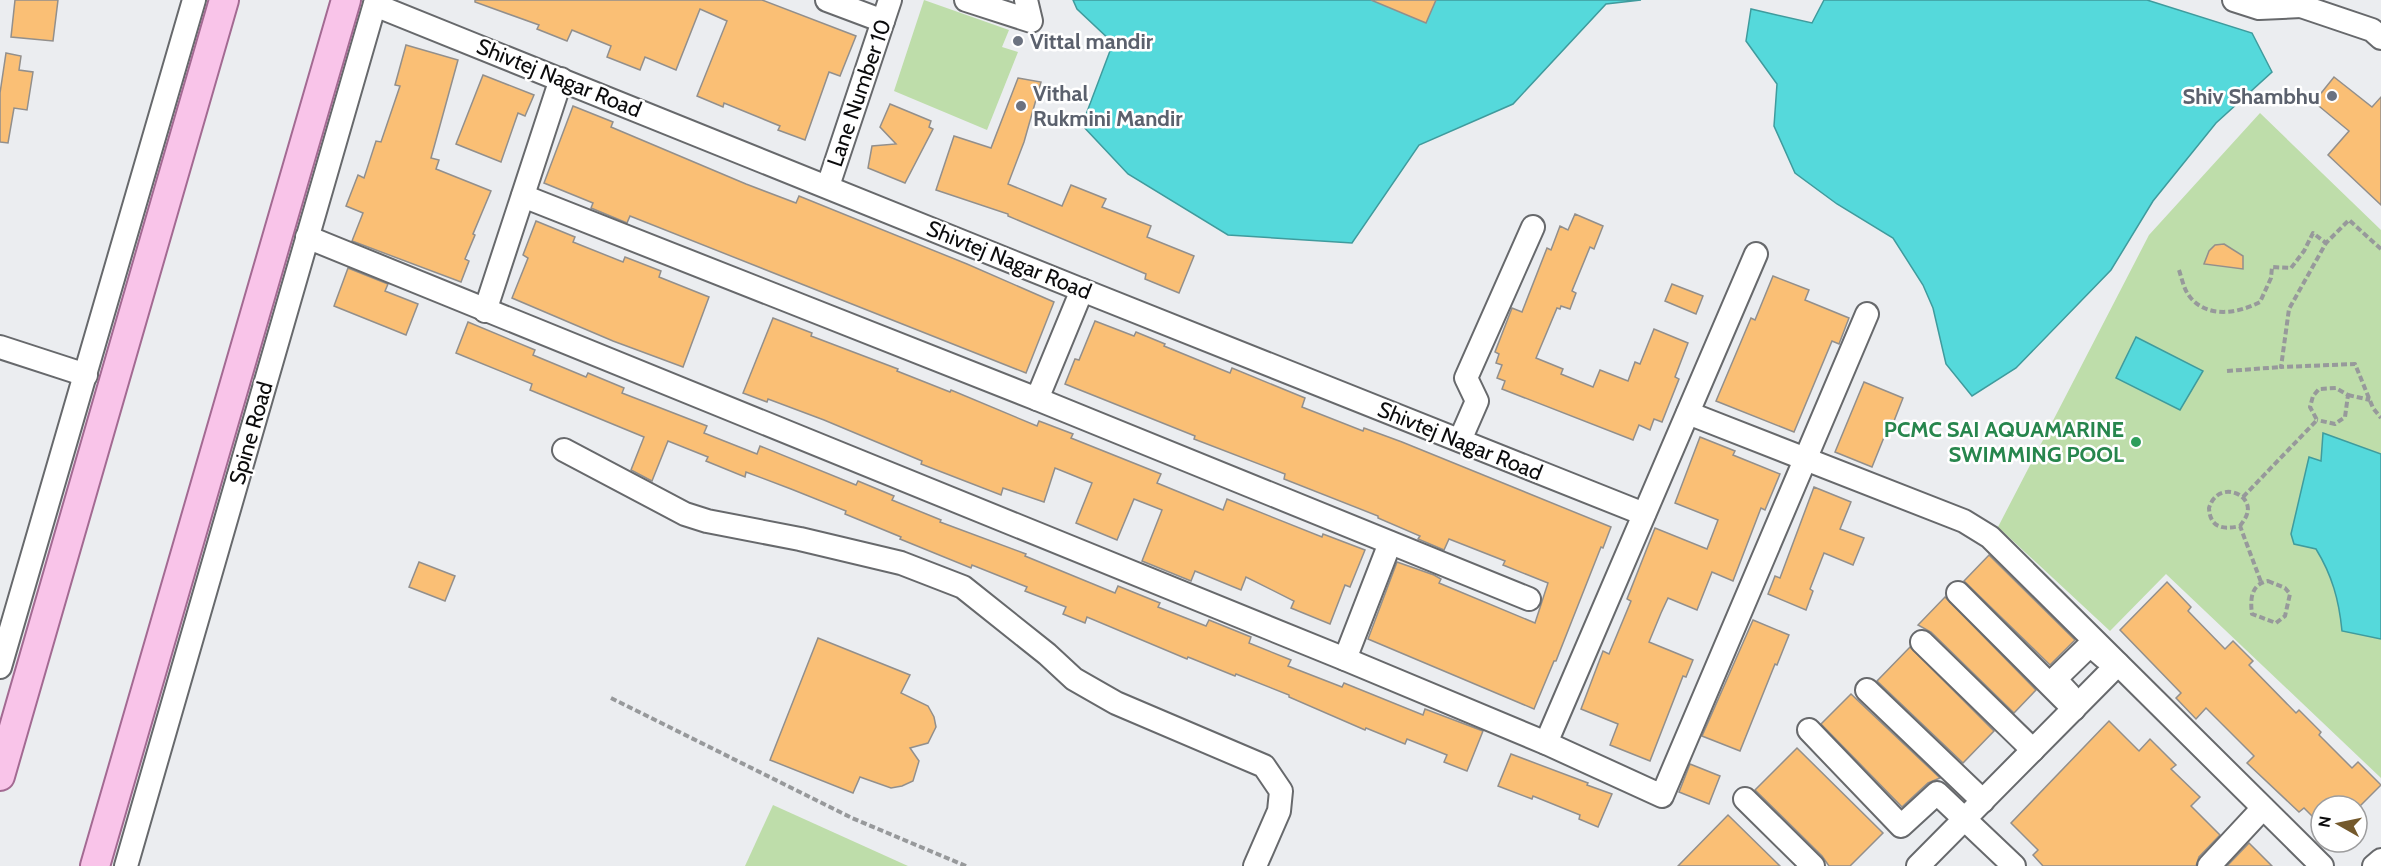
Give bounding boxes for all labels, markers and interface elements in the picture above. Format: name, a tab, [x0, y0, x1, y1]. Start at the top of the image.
street label: Lane Number 10	[821, 16, 897, 170]
place label: Vittal mandir	[1030, 28, 1154, 55]
street label: Shivtej Nagar Road	[473, 33, 645, 123]
marker: Vittal mandir	[1011, 34, 1025, 48]
place label: Vithal Rukmini Mandir	[1033, 80, 1183, 132]
place label: Shiv Shambhu	[2183, 83, 2320, 110]
marker: Shiv Shambhu	[2325, 89, 2339, 103]
marker: Vithal Rukmini Mandir	[1014, 99, 1028, 113]
street label: Shivtej Nagar Road	[923, 215, 1095, 305]
street label: Spine Road	[223, 378, 279, 488]
street label: Shivtej Nagar Road	[1374, 396, 1546, 486]
place label: PCMC SAI AQUAMARINE SWIMMING POOL	[1884, 416, 2124, 468]
marker: PCMC SAI AQUAMARINE SWIMMING POOL	[2129, 435, 2143, 449]
north arrow	[2309, 794, 2369, 854]
text: N	[2314, 815, 2335, 829]

